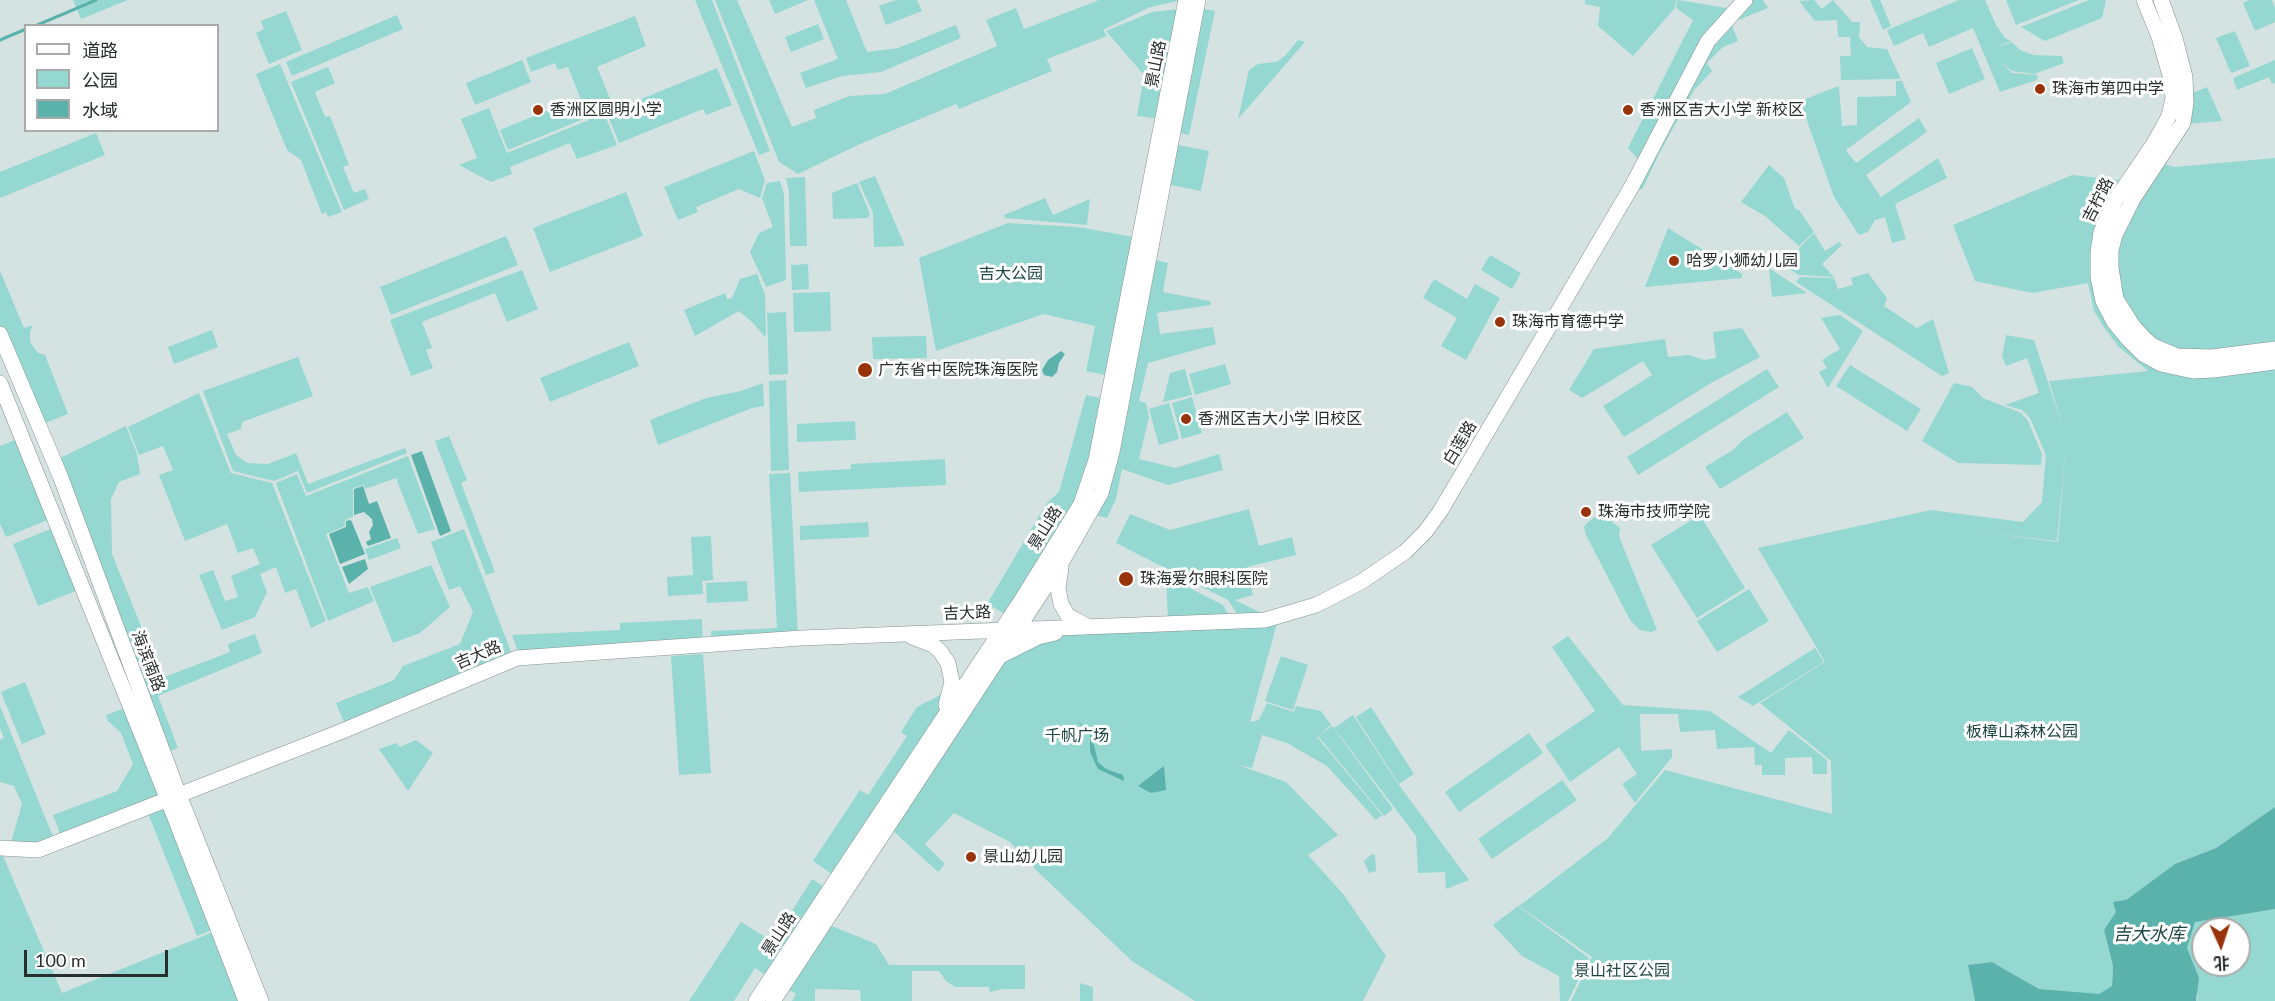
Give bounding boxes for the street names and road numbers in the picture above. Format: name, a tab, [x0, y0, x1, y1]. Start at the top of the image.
street label: 景山路	[1142, 39, 1170, 89]
street label: 吉柠路	[2079, 174, 2117, 226]
street label: 白莲路	[1439, 417, 1481, 469]
street label: 景山路	[1024, 503, 1066, 553]
street label: 吉大路	[943, 603, 991, 623]
street label: 海滨南路	[128, 628, 168, 694]
street label: 吉大路	[452, 637, 504, 673]
street label: 景山路	[758, 909, 800, 959]

